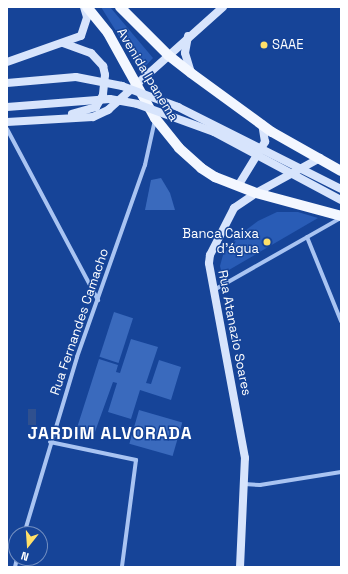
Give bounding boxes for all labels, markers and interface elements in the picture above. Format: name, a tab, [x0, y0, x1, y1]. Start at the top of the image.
street label: Avenida Ipanema	[113, 26, 181, 124]
place label: SAAE	[272, 37, 304, 53]
marker: SAAE	[259, 40, 269, 50]
place label: Banca Caixa d'água	[182, 227, 259, 258]
marker: Banca Caixa d'água	[262, 237, 272, 247]
street label: Rua Fernandes Camacho	[48, 247, 112, 397]
street label: Rua Atanazio Soares	[214, 269, 254, 397]
district label: JARDIM ALVORADA	[27, 424, 193, 444]
north arrow	[8, 526, 48, 566]
text: N	[19, 549, 30, 564]

